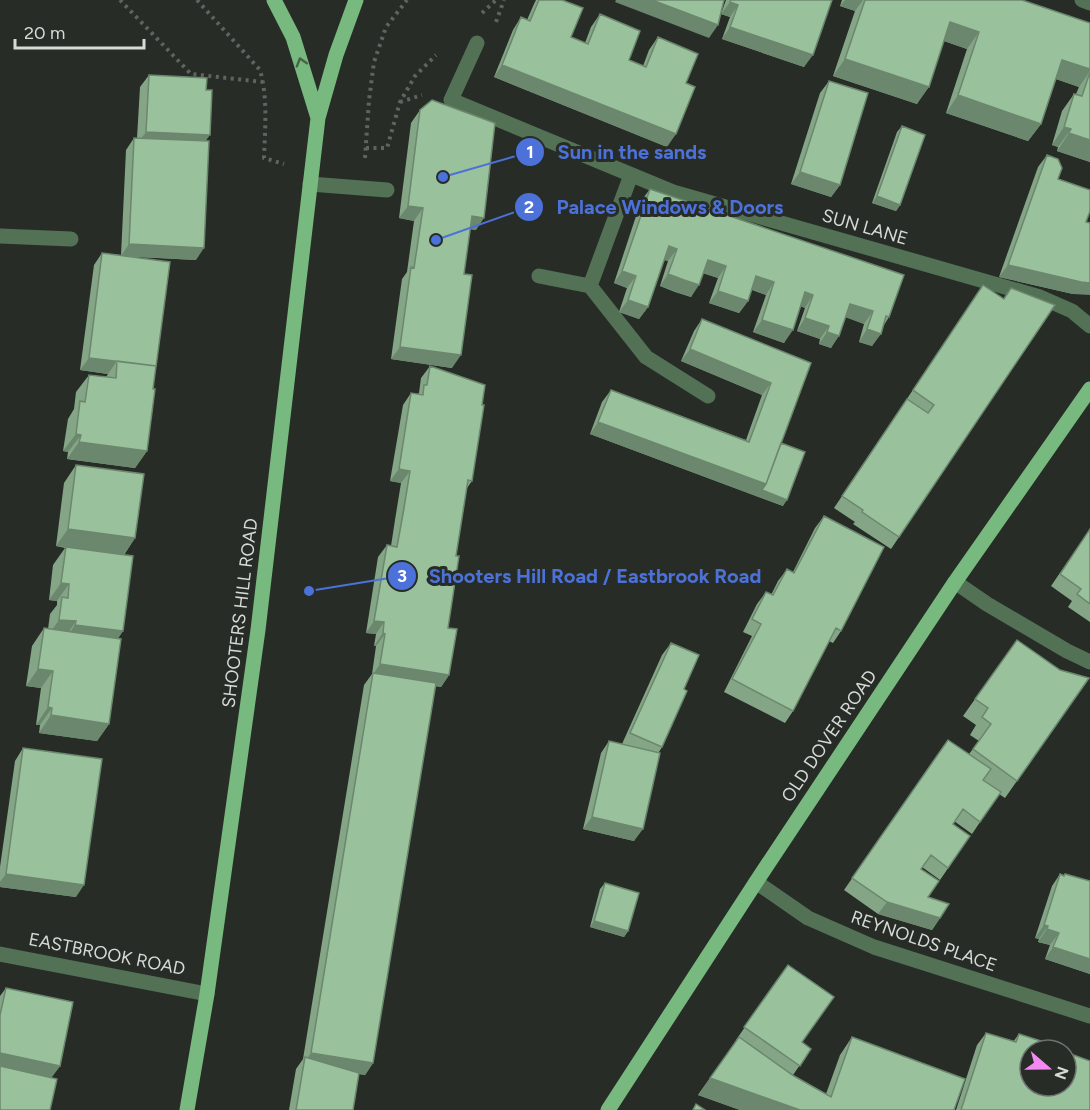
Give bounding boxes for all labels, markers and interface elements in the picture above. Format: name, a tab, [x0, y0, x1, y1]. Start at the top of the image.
scale bar	[15, 12, 144, 50]
text: 20 m	[24, 22, 65, 44]
one-way arrow	[296, 57, 308, 68]
callout: Sun in the sands	[515, 133, 718, 171]
text: Sun in the sands	[558, 140, 706, 164]
text: 1	[526, 141, 534, 163]
callout: Palace Windows & Doors	[514, 188, 795, 226]
text: Palace Windows & Doors	[557, 195, 783, 219]
text: 2	[524, 196, 534, 218]
street label: SUN LANE	[820, 204, 910, 250]
street label: SHOOTERS HILL ROAD	[217, 517, 263, 709]
callout: Shooters Hill Road / Eastbrook Road	[387, 557, 773, 595]
text: Shooters Hill Road / Eastbrook Road	[429, 564, 761, 588]
text: 3	[397, 565, 407, 587]
street label: OLD DOVER ROAD	[777, 666, 881, 806]
street label: REYNOLDS PLACE	[848, 906, 1000, 976]
street label: EASTBROOK ROAD	[27, 928, 187, 980]
north arrow	[1018, 1038, 1078, 1098]
text: N	[1051, 1064, 1073, 1082]

